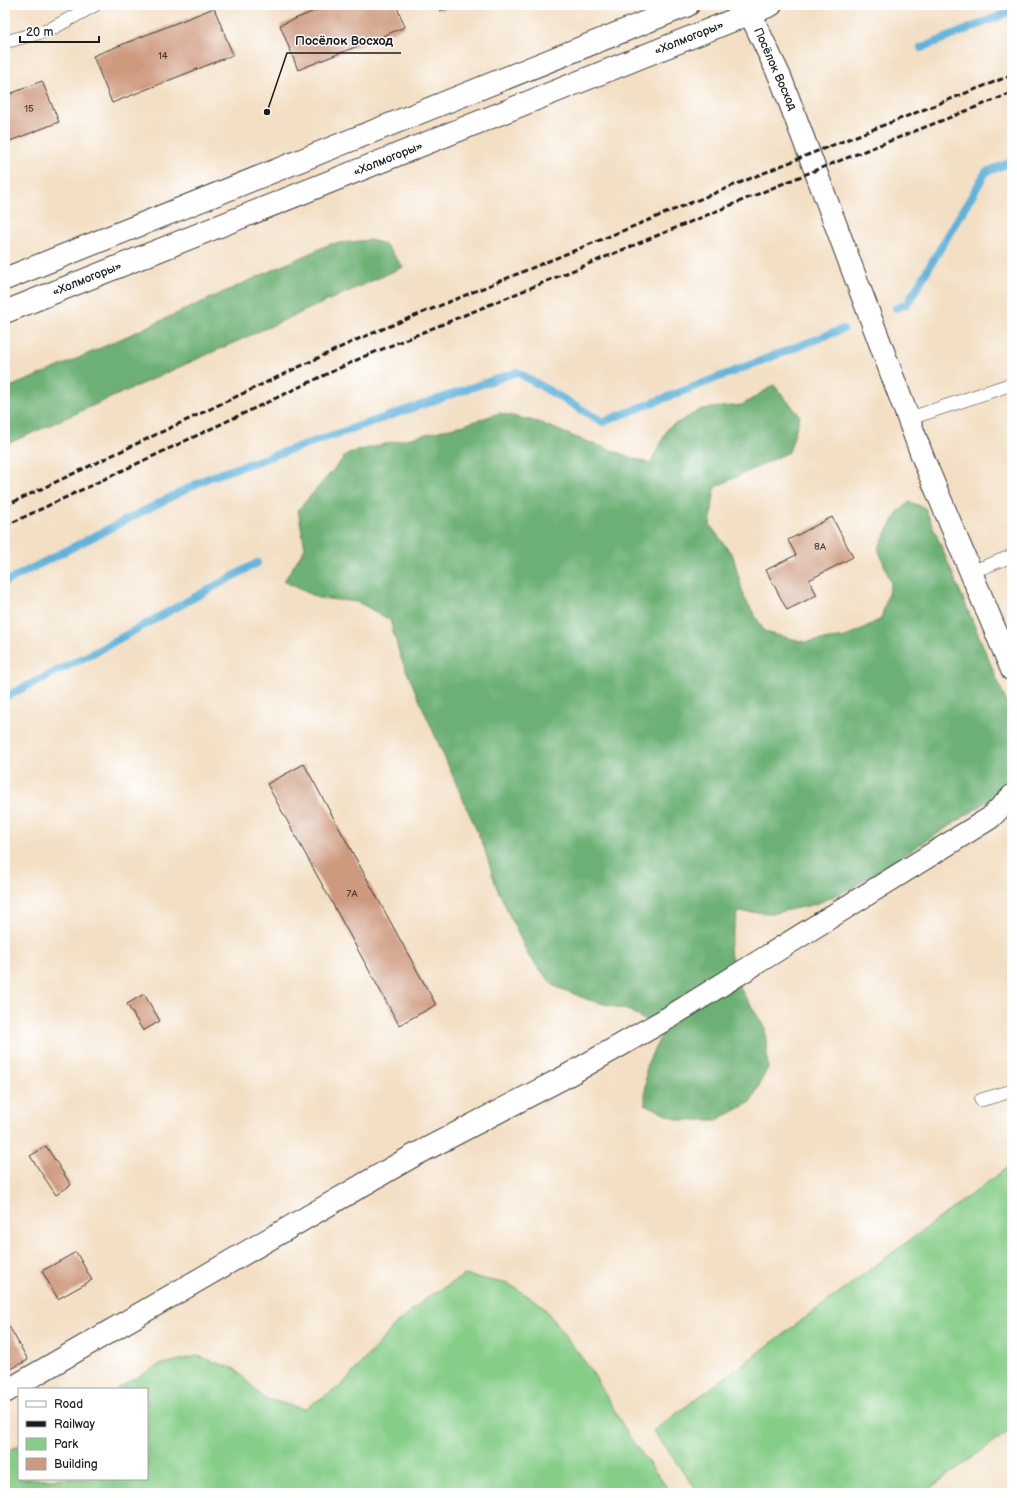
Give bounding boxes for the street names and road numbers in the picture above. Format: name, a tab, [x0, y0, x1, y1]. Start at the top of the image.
street label: «Холмогоры»	[652, 17, 726, 59]
street label: Посёлок Восход	[750, 25, 800, 113]
street label: «Холмогоры»	[351, 138, 425, 180]
street label: «Холмогоры»	[50, 258, 124, 300]

